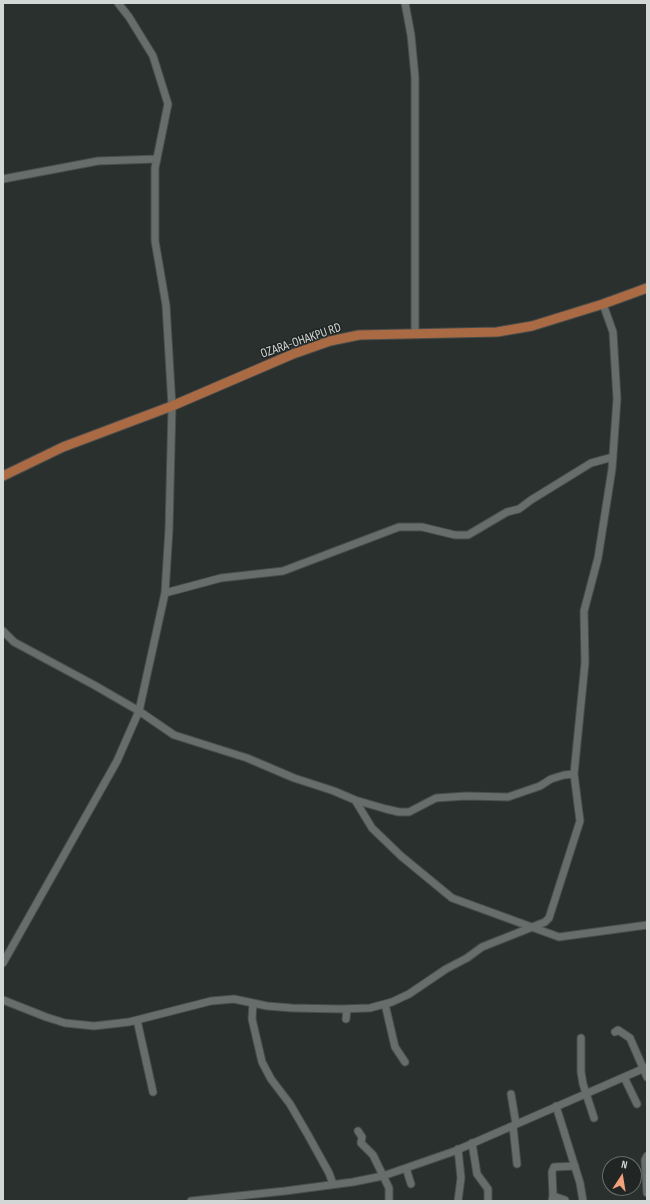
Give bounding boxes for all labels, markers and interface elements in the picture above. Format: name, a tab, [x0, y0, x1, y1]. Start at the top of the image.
street label: OZARA-OHAKPU RD	[259, 320, 343, 362]
north arrow	[602, 1156, 642, 1196]
text: N	[620, 1158, 629, 1172]

